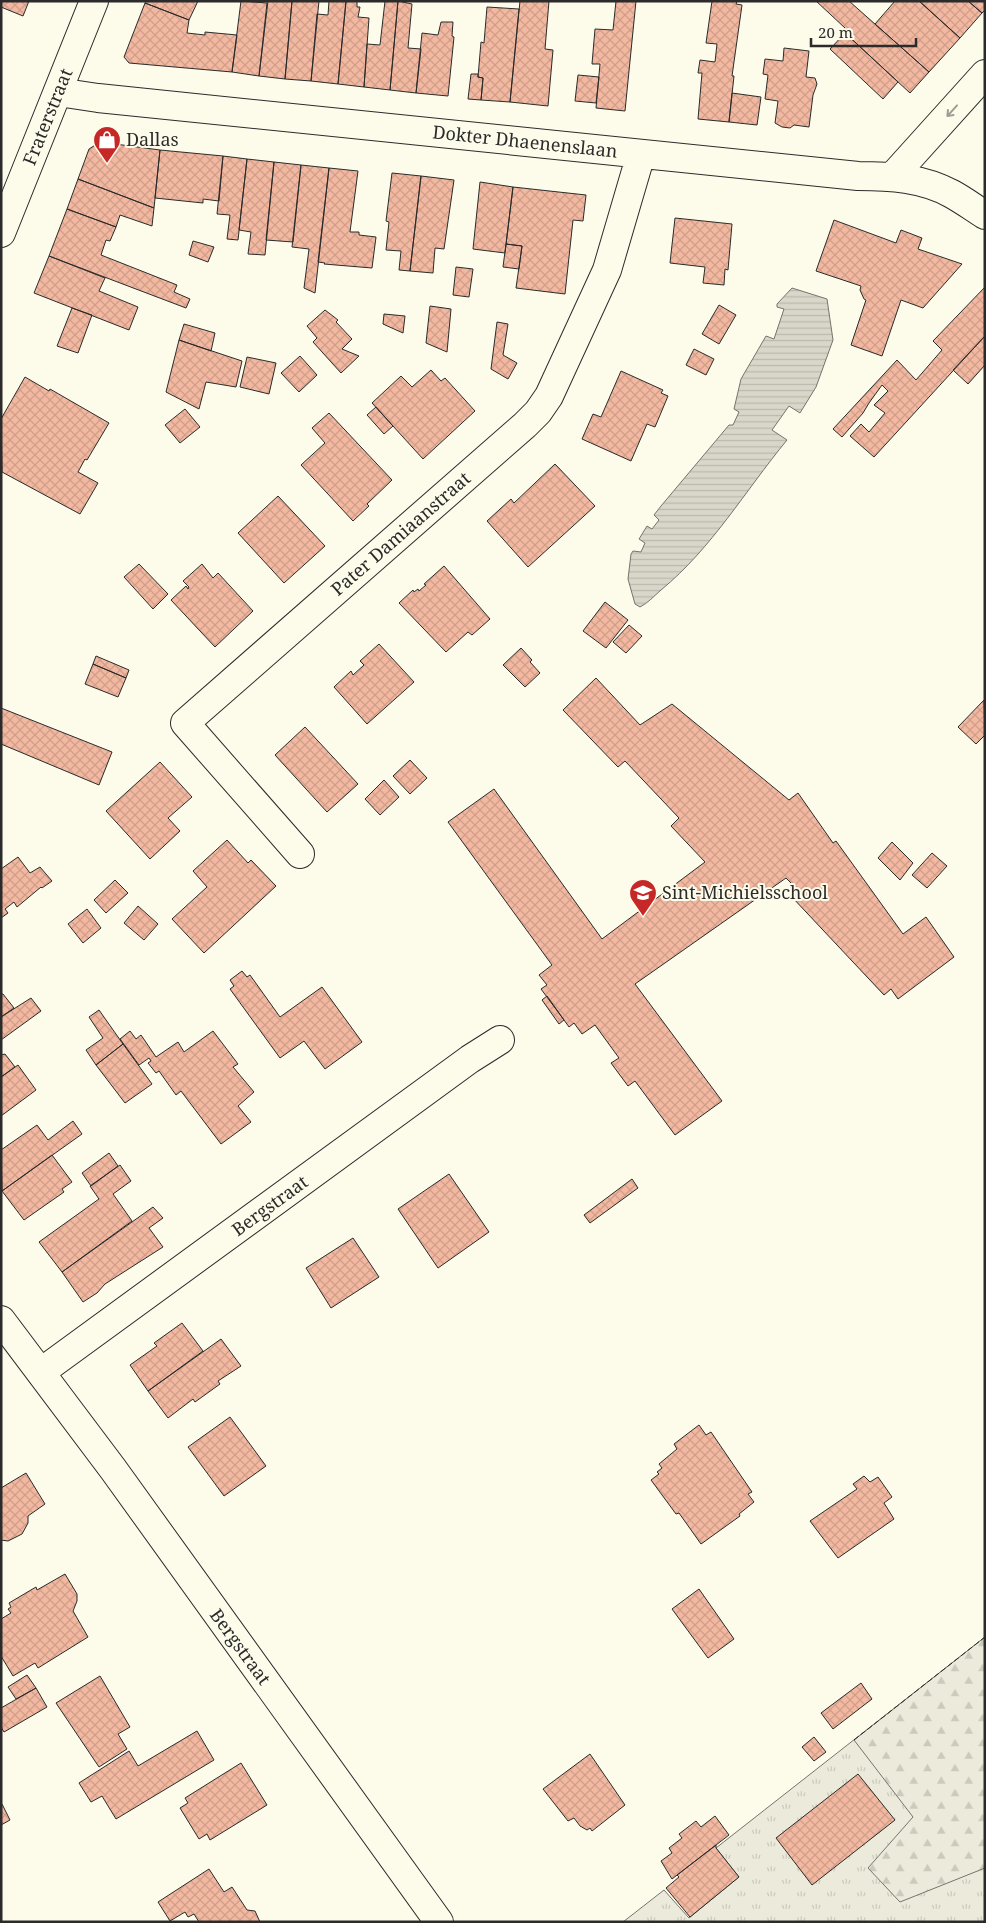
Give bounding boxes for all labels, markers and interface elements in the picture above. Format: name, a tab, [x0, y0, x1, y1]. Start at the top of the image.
scale bar	[811, 15, 916, 47]
text: 20 m	[818, 22, 853, 42]
street label: Fraterstraat	[17, 65, 77, 169]
one-way arrow	[946, 104, 958, 117]
street label: Dokter Dhaenenslaan	[431, 119, 619, 163]
shop icon: Dallas	[92, 125, 122, 164]
place label: Dallas	[126, 127, 179, 151]
street label: Pater Damiaanstraat	[326, 466, 475, 600]
school or university icon: Sint-Michielsschool	[628, 878, 658, 917]
place label: Sint-Michielsschool	[662, 880, 828, 904]
street label: Bergstraat	[226, 1169, 312, 1241]
street label: Bergstraat	[205, 1603, 277, 1689]

